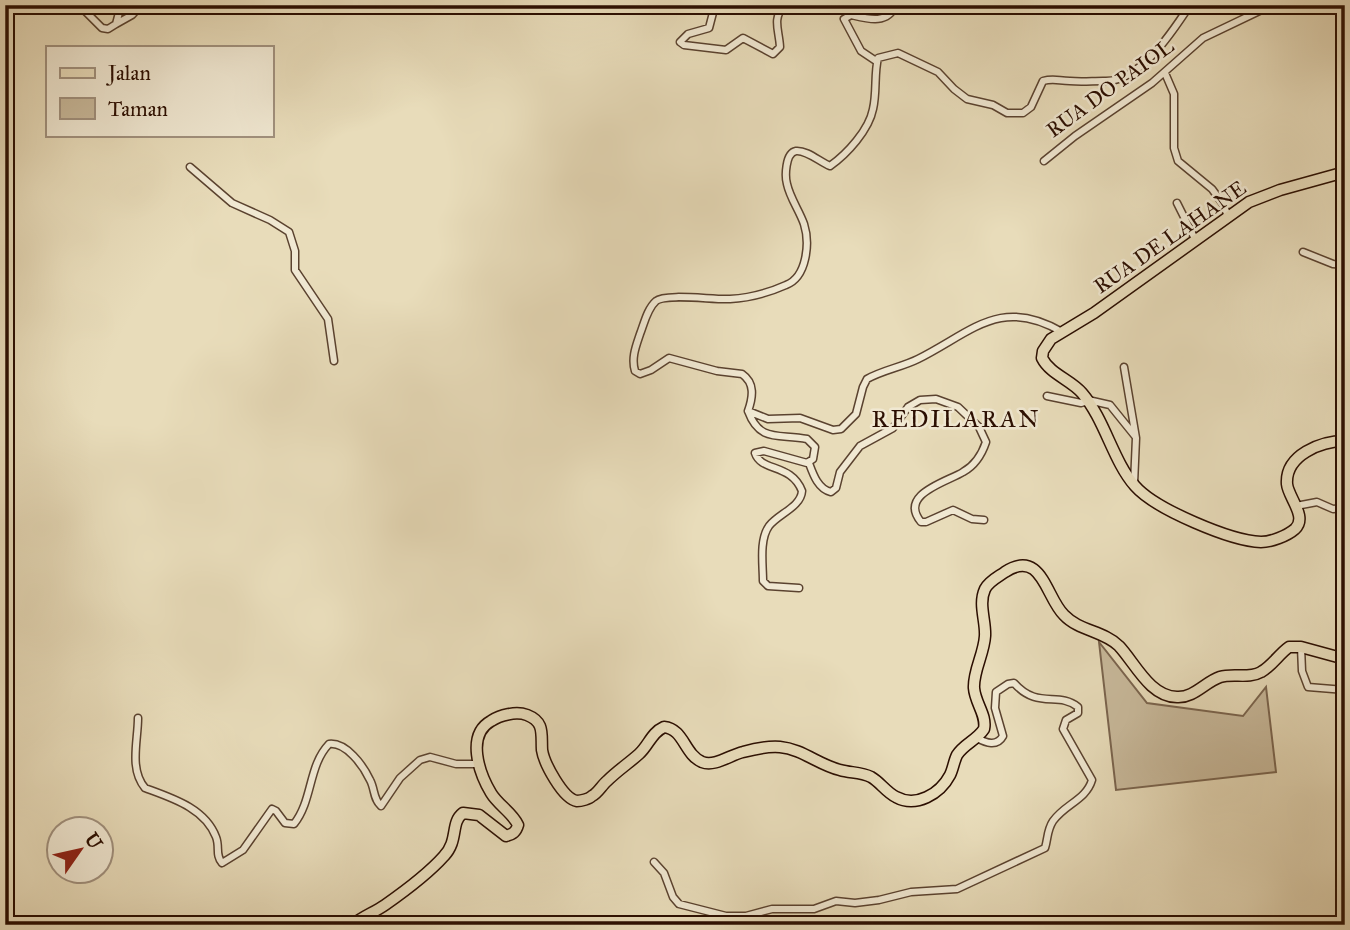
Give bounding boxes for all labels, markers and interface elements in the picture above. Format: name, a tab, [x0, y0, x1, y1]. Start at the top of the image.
street label: RUA DO PAIOL	[1041, 33, 1179, 143]
legend	[46, 46, 273, 136]
text: Jalan	[106, 60, 151, 86]
text: Taman	[108, 96, 168, 122]
street label: RUA DE LAHANE	[1089, 175, 1251, 299]
district label: REDILARAN	[872, 404, 1040, 434]
north arrow	[46, 814, 116, 884]
text: U	[80, 828, 108, 854]

